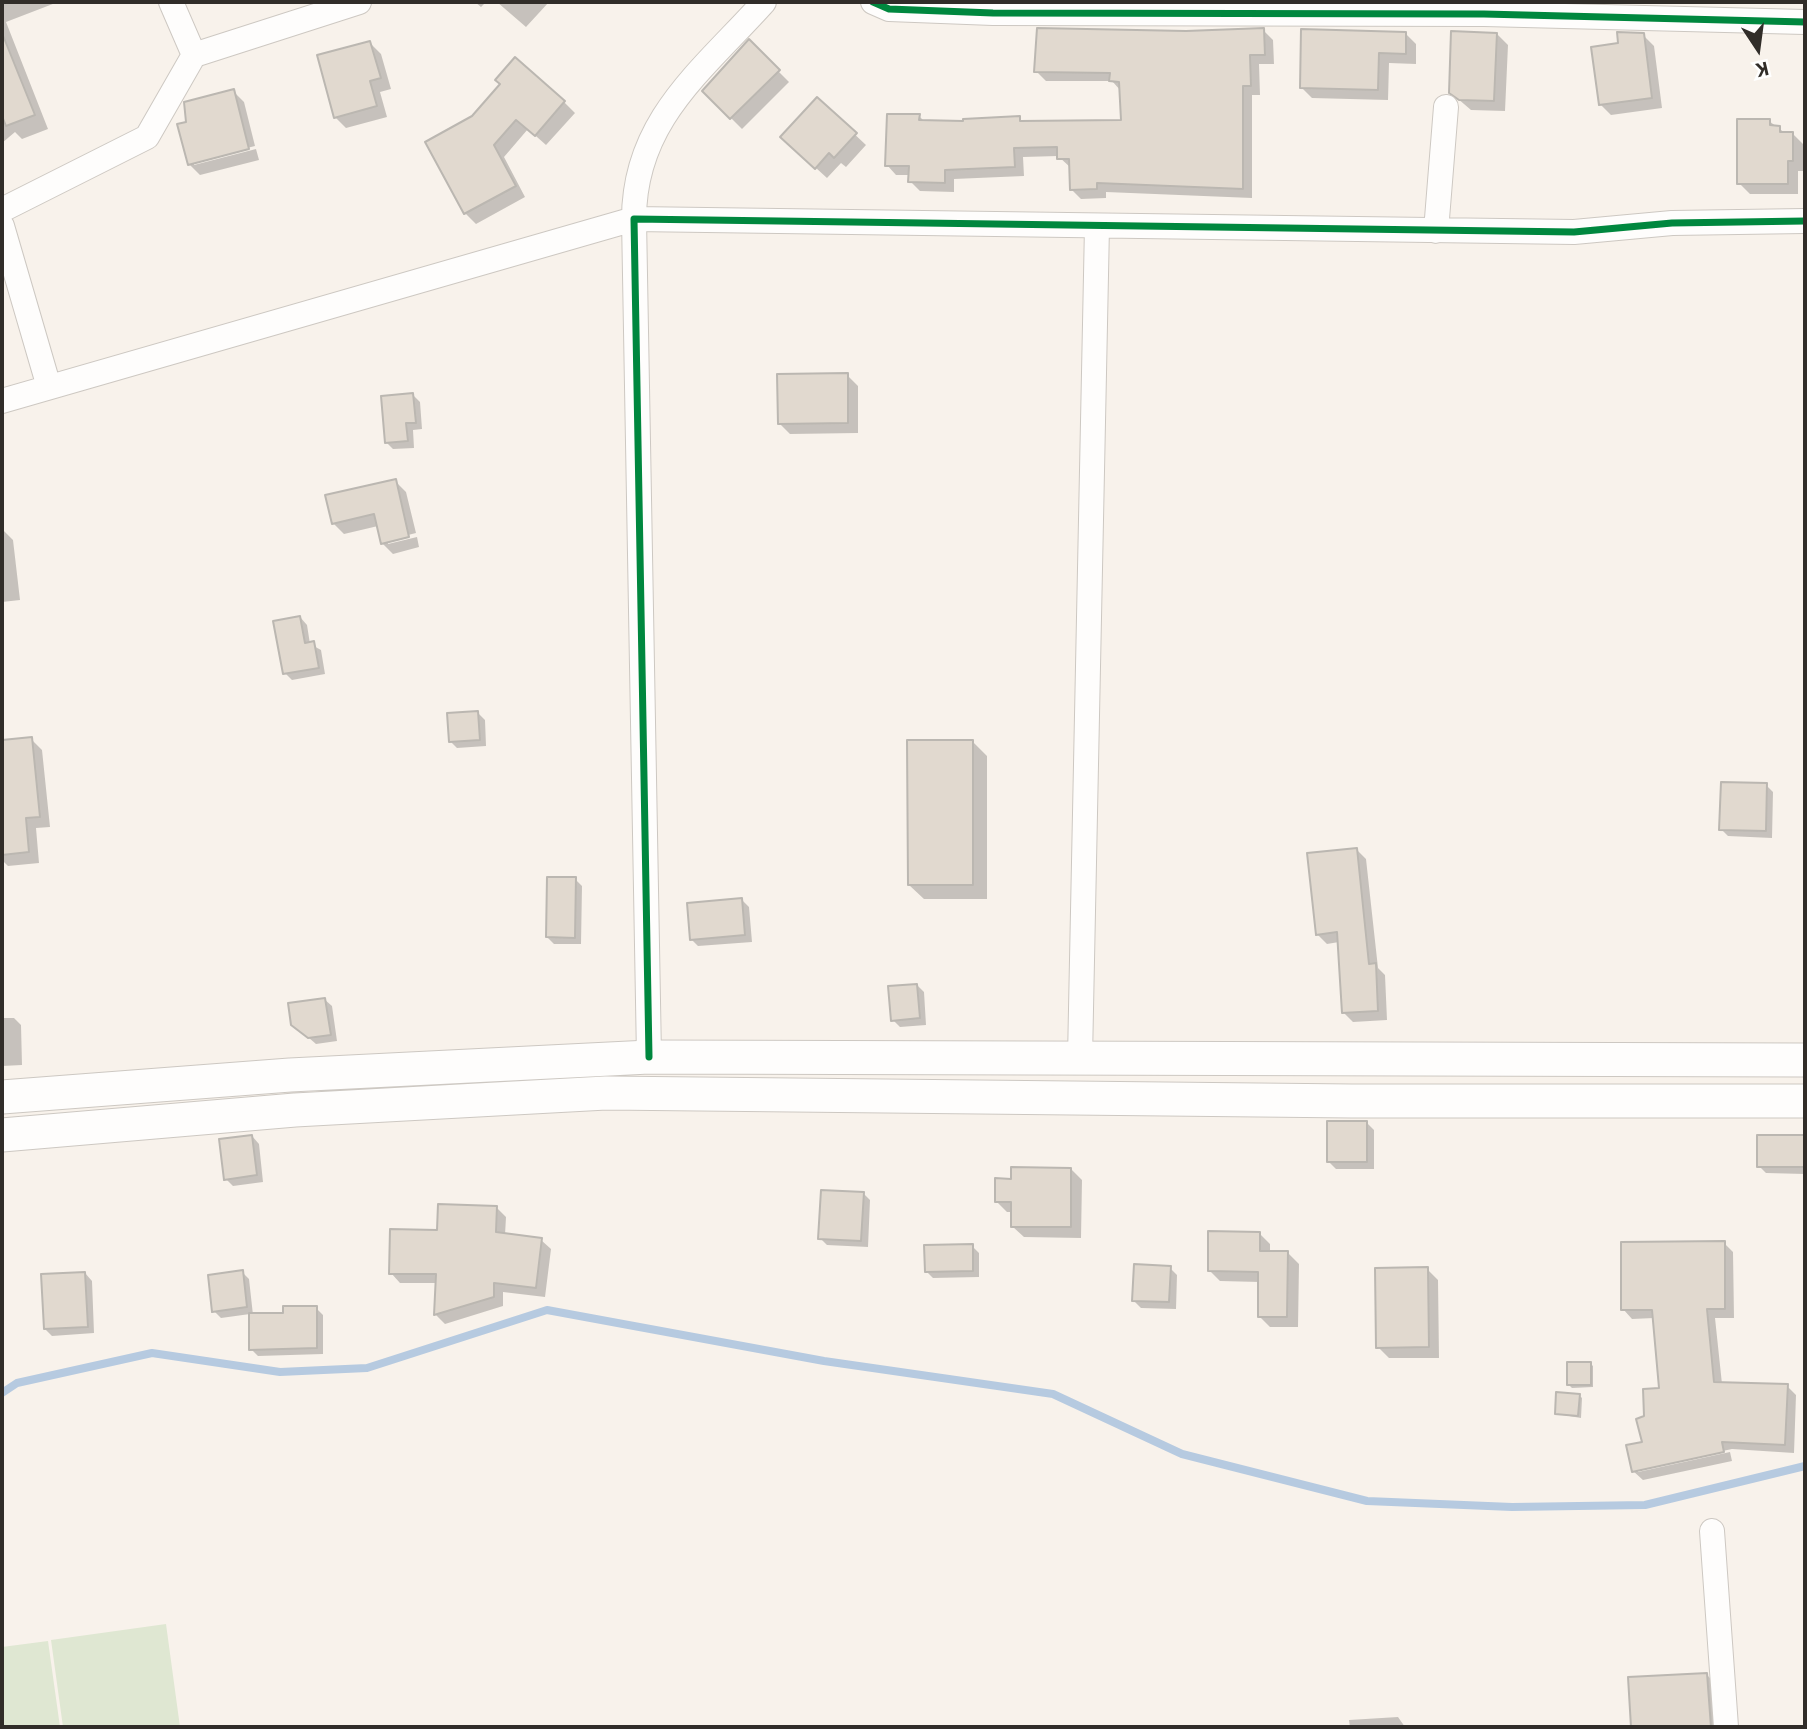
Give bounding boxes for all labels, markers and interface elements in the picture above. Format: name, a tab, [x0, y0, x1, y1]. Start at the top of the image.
north arrow	[1723, 14, 1793, 84]
text: K	[1754, 55, 1772, 84]

